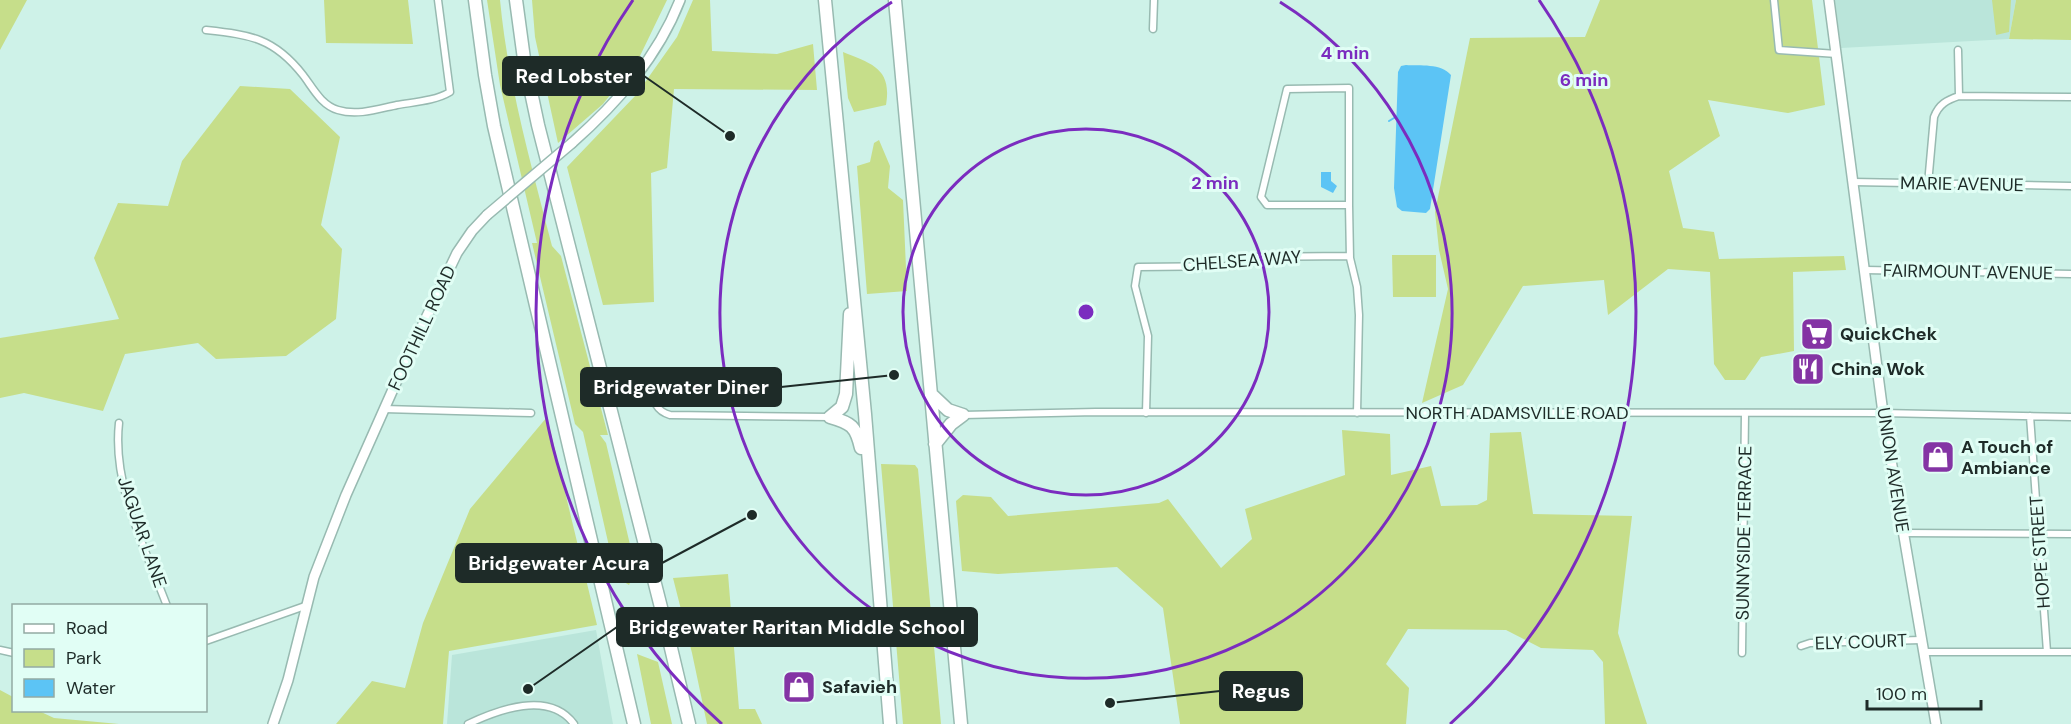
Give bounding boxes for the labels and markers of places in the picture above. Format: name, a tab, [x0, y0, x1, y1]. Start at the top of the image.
callout: Red Lobster	[503, 57, 644, 95]
centre of rings	[1076, 302, 1096, 322]
supermarket icon: QuickChek	[1799, 316, 1835, 352]
place label: QuickChek	[1840, 322, 1938, 346]
restaurant icon: China Wok	[1790, 351, 1826, 387]
place label: China Wok	[1831, 357, 1926, 381]
callout: Bridgewater Diner	[581, 368, 781, 406]
place label: A Touch of Ambiance	[1961, 435, 2053, 480]
shop icon: A Touch of Ambiance	[1920, 439, 1956, 475]
callout: Bridgewater Acura	[456, 544, 662, 582]
callout: Bridgewater Raritan Middle School	[617, 608, 977, 646]
shop icon: Safavieh	[781, 669, 817, 705]
callout: Regus	[1220, 672, 1302, 710]
place label: Safavieh	[822, 675, 897, 699]

